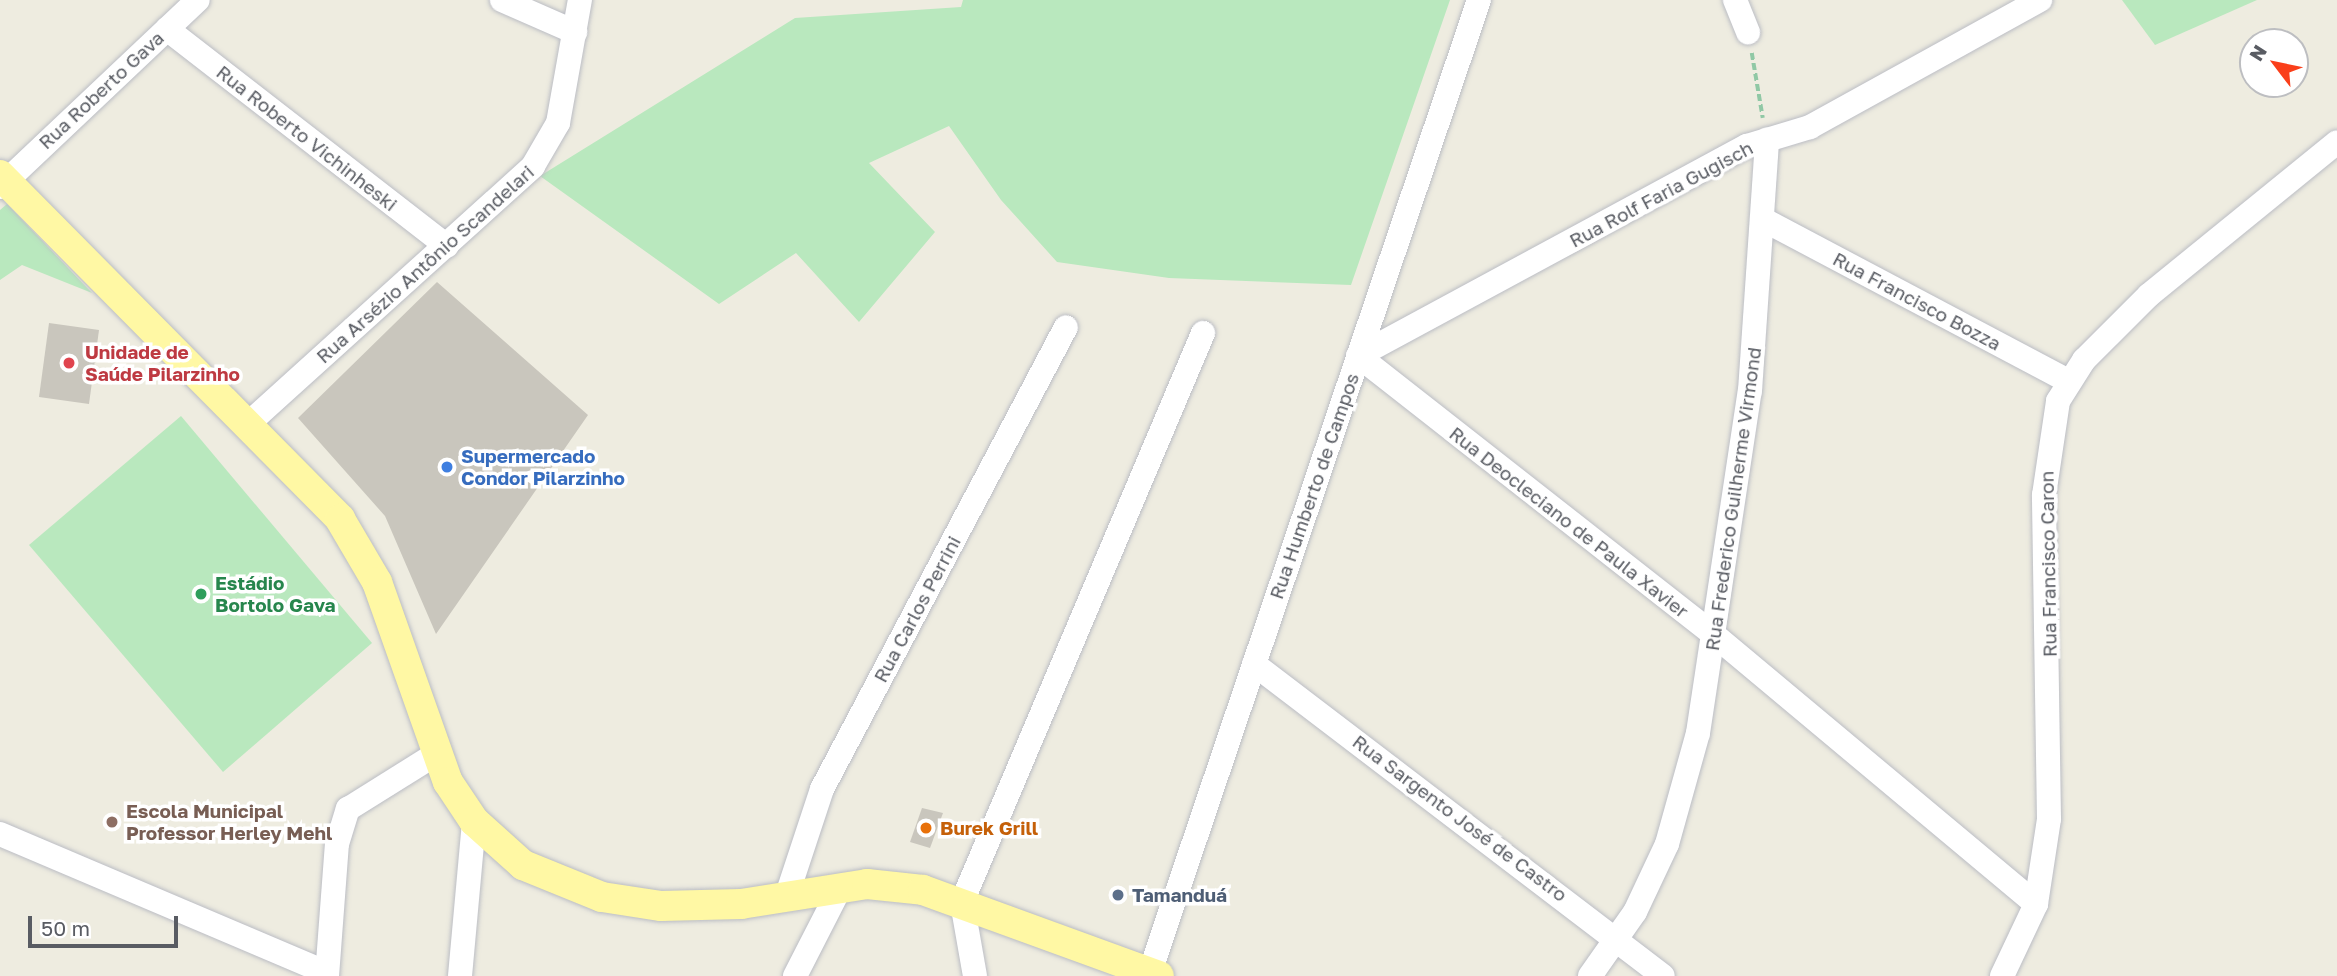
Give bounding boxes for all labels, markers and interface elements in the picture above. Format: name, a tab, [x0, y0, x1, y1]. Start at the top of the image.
street label: Rua Roberto Gava	[34, 26, 168, 154]
north arrow	[2239, 28, 2309, 98]
text: N	[2244, 40, 2271, 65]
street label: Rua Roberto Vichinheski	[212, 60, 402, 216]
street label: Rua Rolf Faria Gugisch	[1565, 136, 1757, 252]
street label: Rua Arsézio Antônio Scandelari	[312, 160, 538, 368]
street label: Rua Francisco Bozza	[1829, 247, 2005, 355]
place label: Unidade de Saúde Pilarzinho	[85, 341, 240, 385]
street label: Rua Frederico Guilherme Virmond	[1700, 346, 1766, 652]
marker: Unidade de Saúde Pilarzinho	[59, 353, 79, 373]
street label: Rua Humberto de Campos	[1265, 370, 1363, 602]
street label: Rua Deocleciano de Paula Xavier	[1445, 422, 1693, 622]
place label: Supermercado Condor Pilarzinho	[461, 445, 625, 489]
marker: Supermercado Condor Pilarzinho	[439, 459, 455, 475]
street label: Rua Francisco Caron	[2035, 471, 2061, 657]
street label: Rua Carlos Perrini	[869, 532, 965, 686]
place label: Estádio Bortolo Gava	[215, 572, 335, 616]
marker: Estádio Bortolo Gava	[193, 586, 209, 602]
street label: Rua Sargento José de Castro	[1348, 730, 1572, 906]
place label: Escola Municipal Professor Herley Mehl	[126, 800, 332, 844]
marker: Escola Municipal Professor Herley Mehl	[104, 814, 120, 830]
place label: Burek Grill	[940, 817, 1038, 839]
marker: Burek Grill	[918, 820, 934, 836]
place label: Tamanduá	[1132, 884, 1227, 906]
marker: Tamanduá	[1110, 887, 1126, 903]
scale bar	[32, 902, 182, 946]
text: 50 m	[41, 915, 90, 941]

